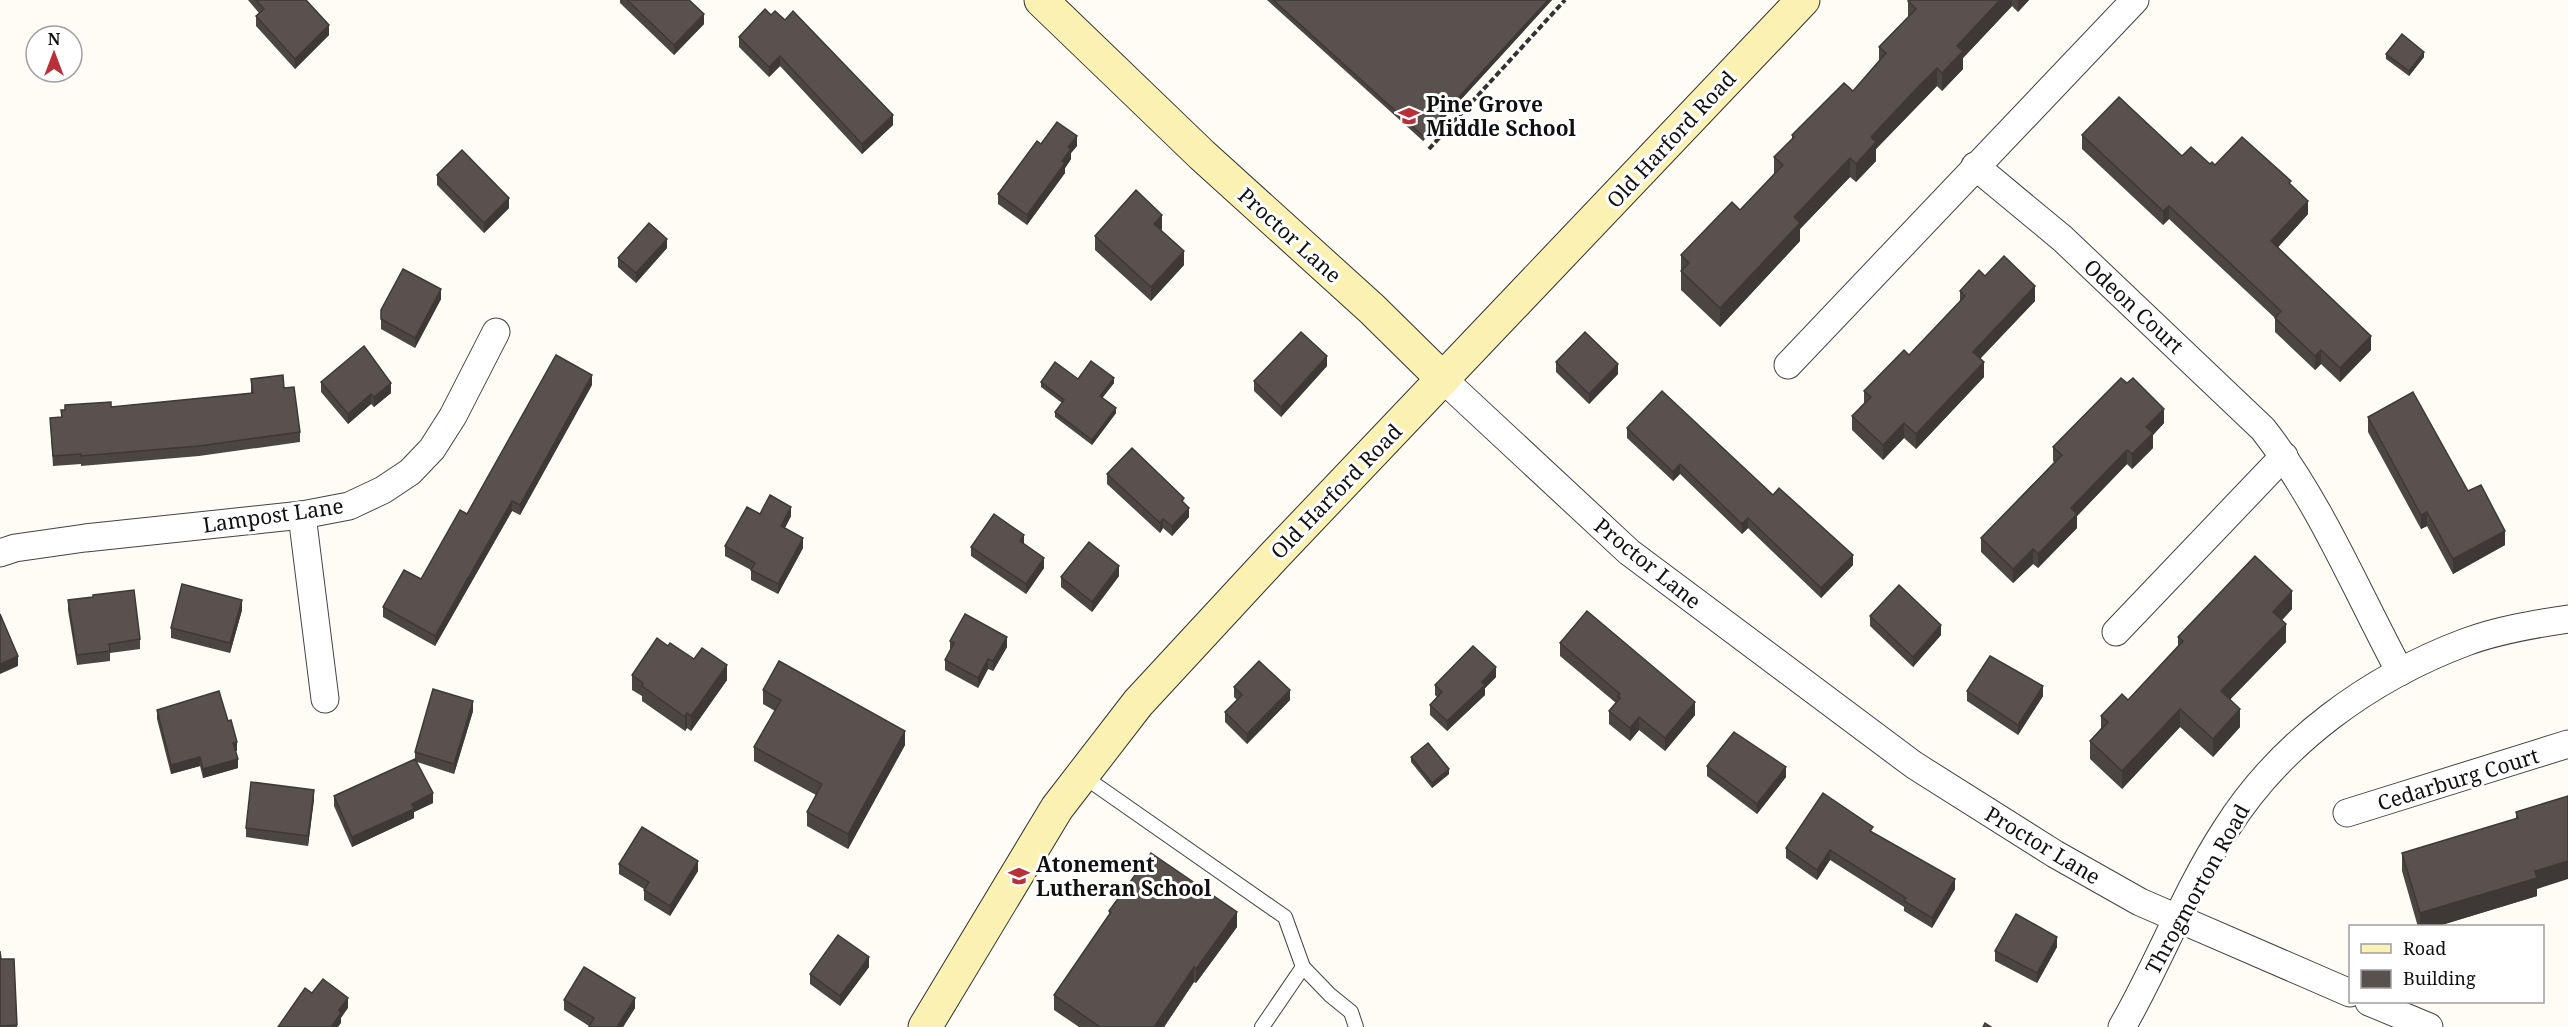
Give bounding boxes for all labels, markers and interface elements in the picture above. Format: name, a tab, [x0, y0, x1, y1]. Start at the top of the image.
north arrow	[24, 24, 84, 84]
text: N	[48, 28, 61, 50]
street label: Old Harford Road	[1600, 64, 1742, 213]
place label: Pine Grove Middle School	[1426, 90, 1577, 142]
school or university icon: Pine Grove Middle School	[1397, 104, 1421, 128]
street label: Proctor Lane	[1232, 181, 1348, 289]
street label: Odeon Court	[2078, 253, 2190, 359]
street label: Old Harford Road	[1264, 417, 1408, 565]
street label: Lampost Lane	[201, 491, 345, 539]
street label: Proctor Lane	[1589, 511, 1707, 615]
street label: Cedarburg Court	[2374, 741, 2542, 817]
street label: Throgmorton Road	[2139, 799, 2255, 979]
street label: Proctor Lane	[1980, 800, 2106, 890]
place label: Atonement Lutheran School	[1036, 850, 1212, 902]
school or university icon: Atonement Lutheran School	[1007, 864, 1031, 888]
legend	[2349, 925, 2544, 1003]
text: Road	[2403, 936, 2446, 960]
text: Building	[2403, 966, 2476, 990]

